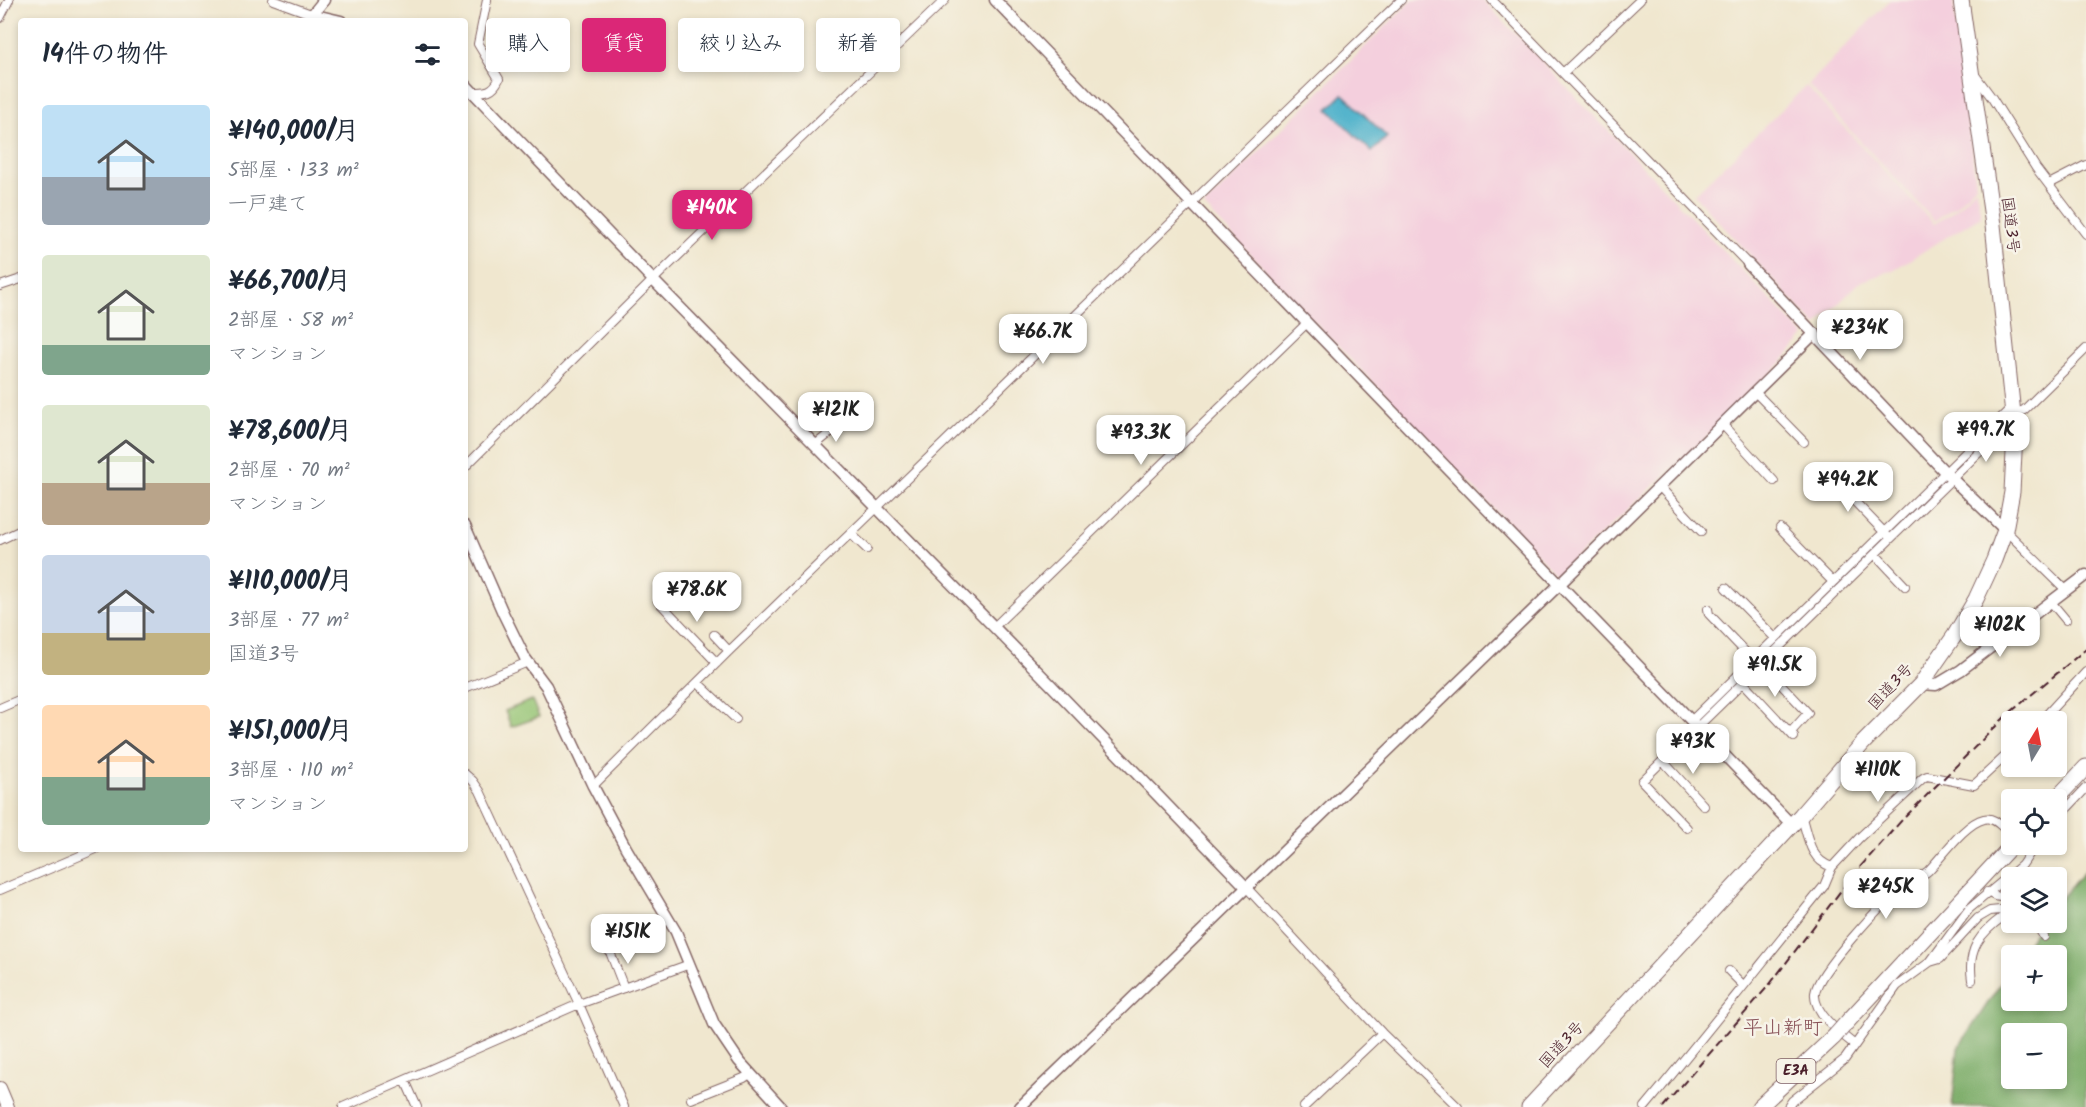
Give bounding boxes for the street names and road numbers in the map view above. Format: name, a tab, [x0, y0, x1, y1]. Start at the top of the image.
street label: 国道3号	[1994, 195, 2026, 255]
street label: 国道3号	[1862, 658, 1920, 716]
street label: 国道3号	[1533, 1016, 1591, 1074]
road number: E3A	[1776, 1059, 1816, 1083]

